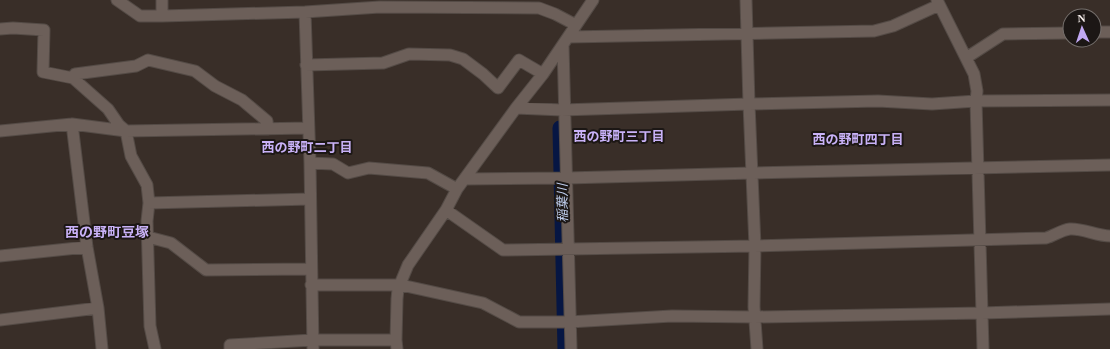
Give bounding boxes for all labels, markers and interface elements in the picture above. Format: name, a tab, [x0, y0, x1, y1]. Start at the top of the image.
north arrow	[1062, 8, 1102, 48]
text: N	[1077, 12, 1086, 24]
district label: 西の野町三丁目	[573, 129, 665, 144]
district label: 西の野町四丁目	[812, 132, 904, 147]
district label: 西の野町二丁目	[261, 140, 353, 155]
water label: 稲葉川	[555, 181, 570, 223]
district label: 西の野町豆塚	[65, 225, 149, 240]

